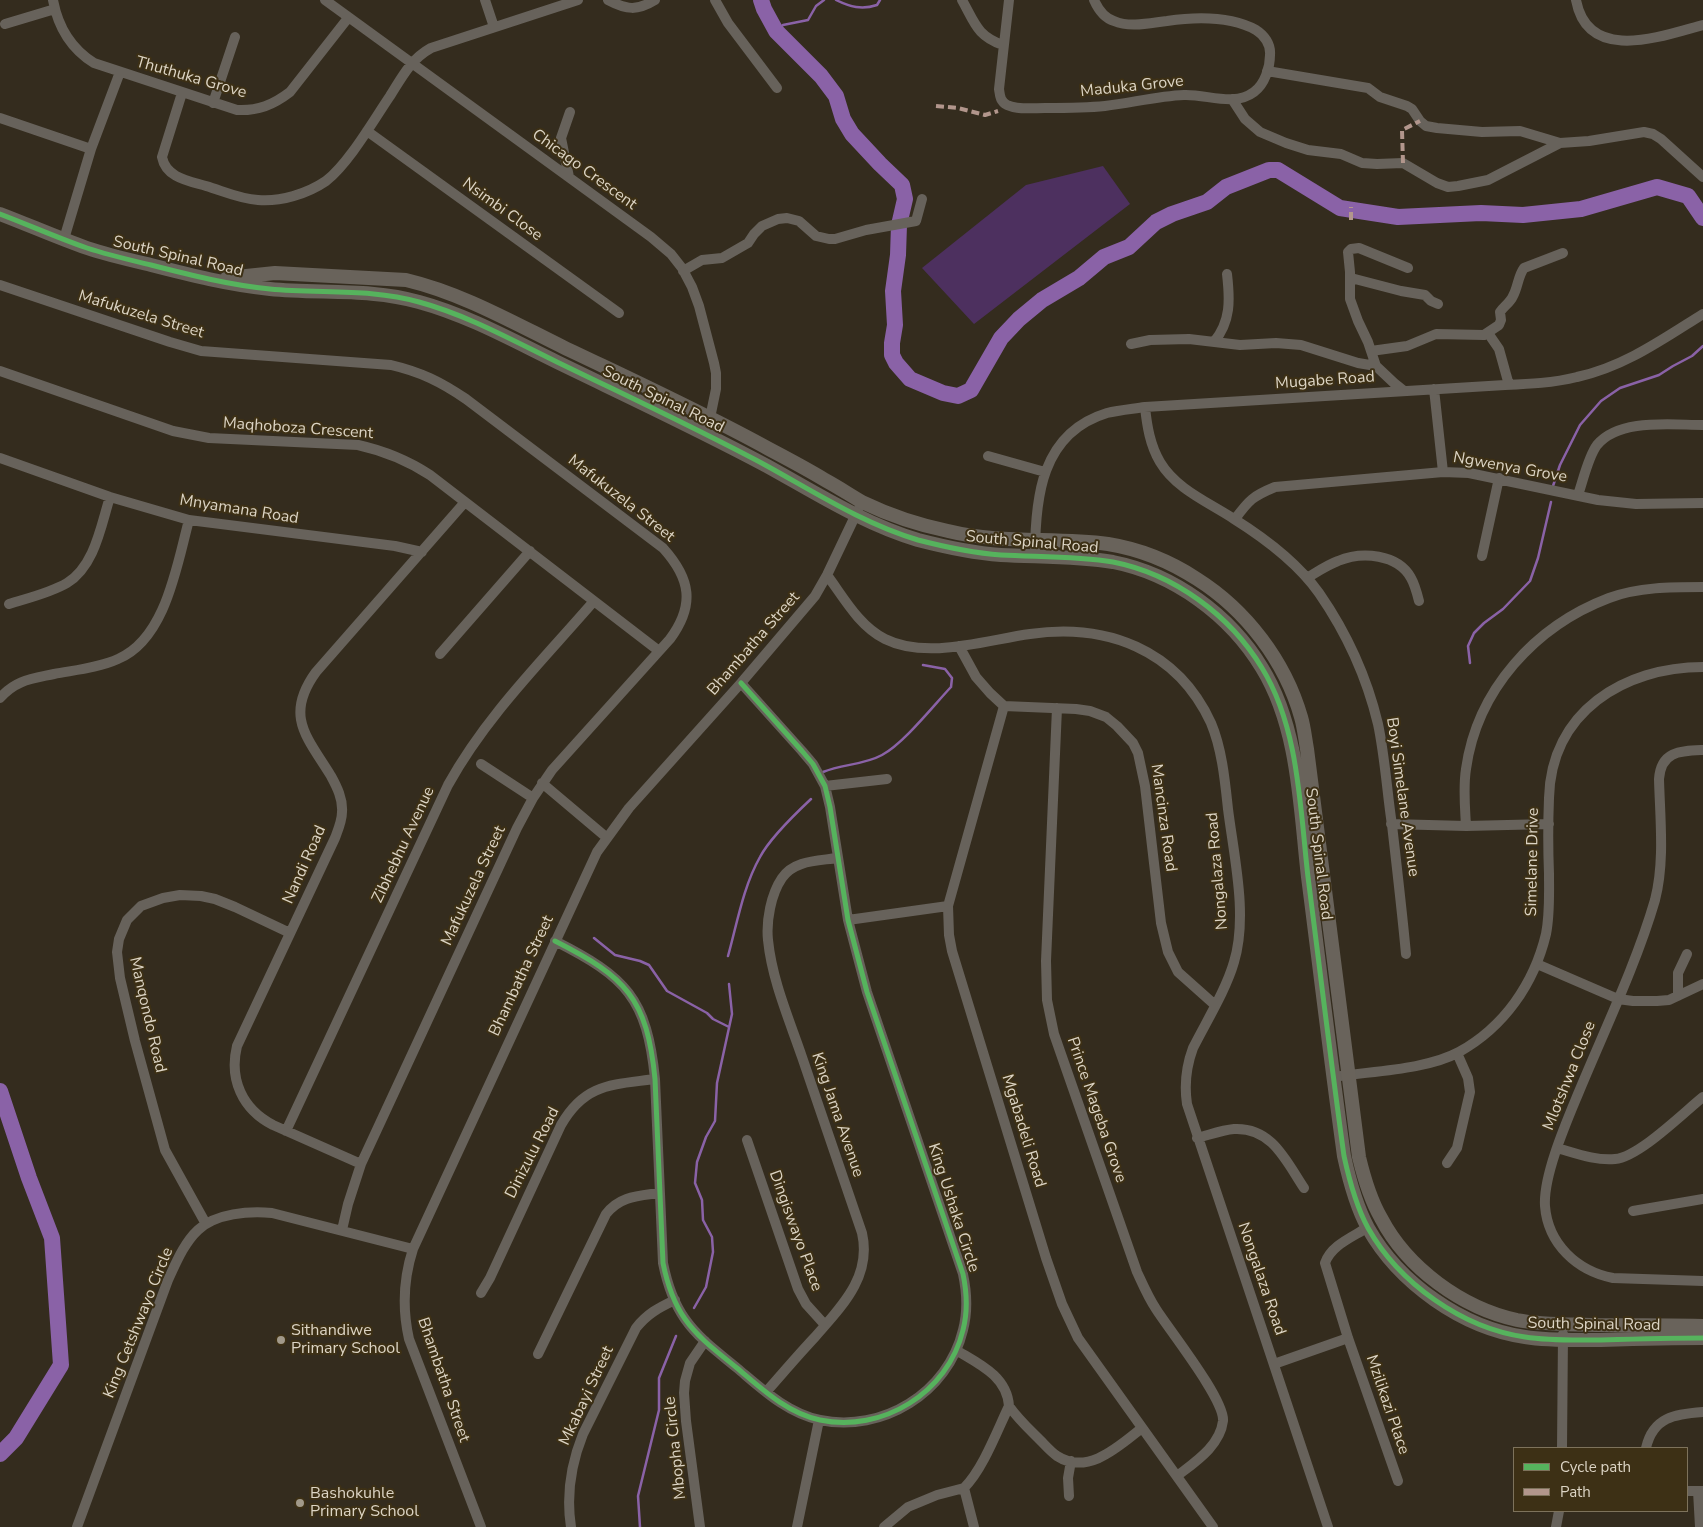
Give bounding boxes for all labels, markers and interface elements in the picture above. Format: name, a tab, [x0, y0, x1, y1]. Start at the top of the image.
street label: Thuthuka Grove	[133, 53, 249, 103]
street label: Maduka Grove	[1079, 72, 1185, 102]
street label: Chicago Crescent	[528, 126, 640, 214]
street label: Nsimbi Close	[458, 174, 546, 246]
street label: South Spinal Road	[111, 233, 245, 281]
street label: Mafukuzela Street	[76, 287, 206, 343]
street label: South Spinal Road	[599, 362, 727, 438]
street label: Mugabe Road	[1275, 368, 1375, 394]
street label: Maqhoboza Crescent	[222, 414, 374, 444]
street label: Ngwenya Grove	[1452, 449, 1568, 487]
street label: Mafukuzela Street	[564, 451, 678, 547]
street label: Mnyamana Road	[178, 491, 300, 529]
street label: South Spinal Road	[965, 528, 1099, 558]
street label: Bhambatha Street	[704, 588, 804, 700]
street label: Boyi Simelane Avenue	[1381, 716, 1423, 878]
street label: Mancinza Road	[1146, 763, 1180, 873]
street label: Zibhebhu Avenue	[369, 784, 439, 906]
street label: South Spinal Road	[1300, 787, 1336, 921]
street label: Simelane Drive	[1522, 808, 1544, 916]
street label: Nongalaza Road	[1203, 811, 1233, 931]
street label: Nandi Road	[279, 823, 331, 907]
street label: Mafukuzela Street	[438, 823, 510, 949]
street label: Bhambatha Street	[486, 913, 558, 1039]
street label: Manqondo Road	[124, 955, 170, 1075]
street label: Mlotshwa Close	[1539, 1019, 1601, 1133]
street label: Prince Mageba Grove	[1062, 1035, 1130, 1185]
street label: King Jama Avenue	[807, 1050, 867, 1180]
street label: Mgabadeli Road	[997, 1072, 1049, 1190]
street label: Dinizulu Road	[502, 1104, 564, 1202]
street label: King Ushaka Circle	[923, 1141, 983, 1275]
street label: Dingiswayo Place	[764, 1168, 826, 1294]
street label: Nongalaza Road	[1233, 1220, 1289, 1338]
street label: King Cetshwayo Circle	[100, 1245, 178, 1401]
street label: South Spinal Road	[1527, 1314, 1661, 1336]
street label: Bhambatha Street	[413, 1315, 473, 1445]
place label: Sithandiwe Primary School	[291, 1321, 400, 1359]
marker: Sithandiwe Primary School	[275, 1334, 287, 1346]
street label: Mkabayi Street	[556, 1343, 618, 1449]
street label: Mzilikazi Place	[1361, 1353, 1413, 1457]
street label: Mbopha Circle	[661, 1395, 691, 1501]
legend	[1513, 1447, 1688, 1512]
text: Cycle path	[1560, 1457, 1631, 1477]
text: Path	[1560, 1482, 1591, 1502]
place label: Bashokuhle Primary School	[310, 1484, 419, 1522]
marker: Bashokuhle Primary School	[294, 1497, 306, 1509]

